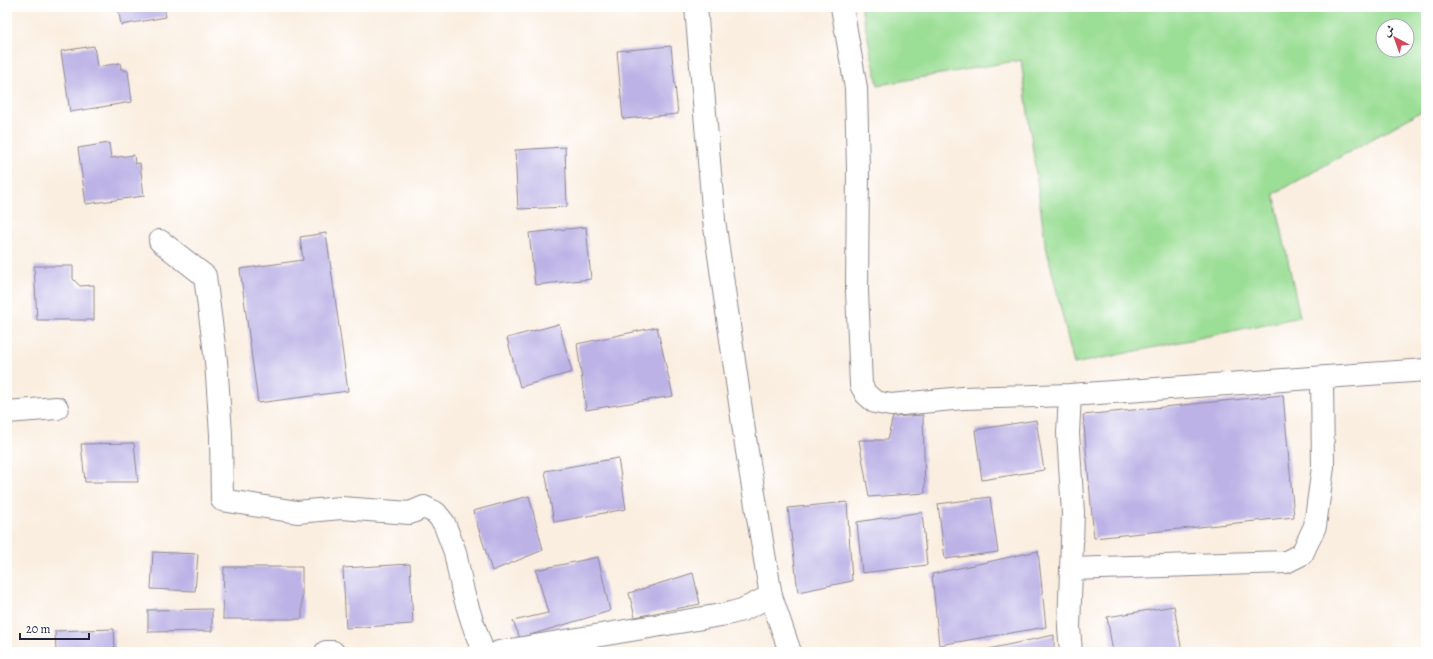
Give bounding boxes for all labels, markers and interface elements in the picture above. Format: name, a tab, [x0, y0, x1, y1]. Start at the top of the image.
north arrow	[1375, 18, 1415, 58]
text: ش	[1380, 22, 1398, 40]
scale bar	[20, 615, 89, 641]
text: 20 m	[26, 621, 50, 637]

